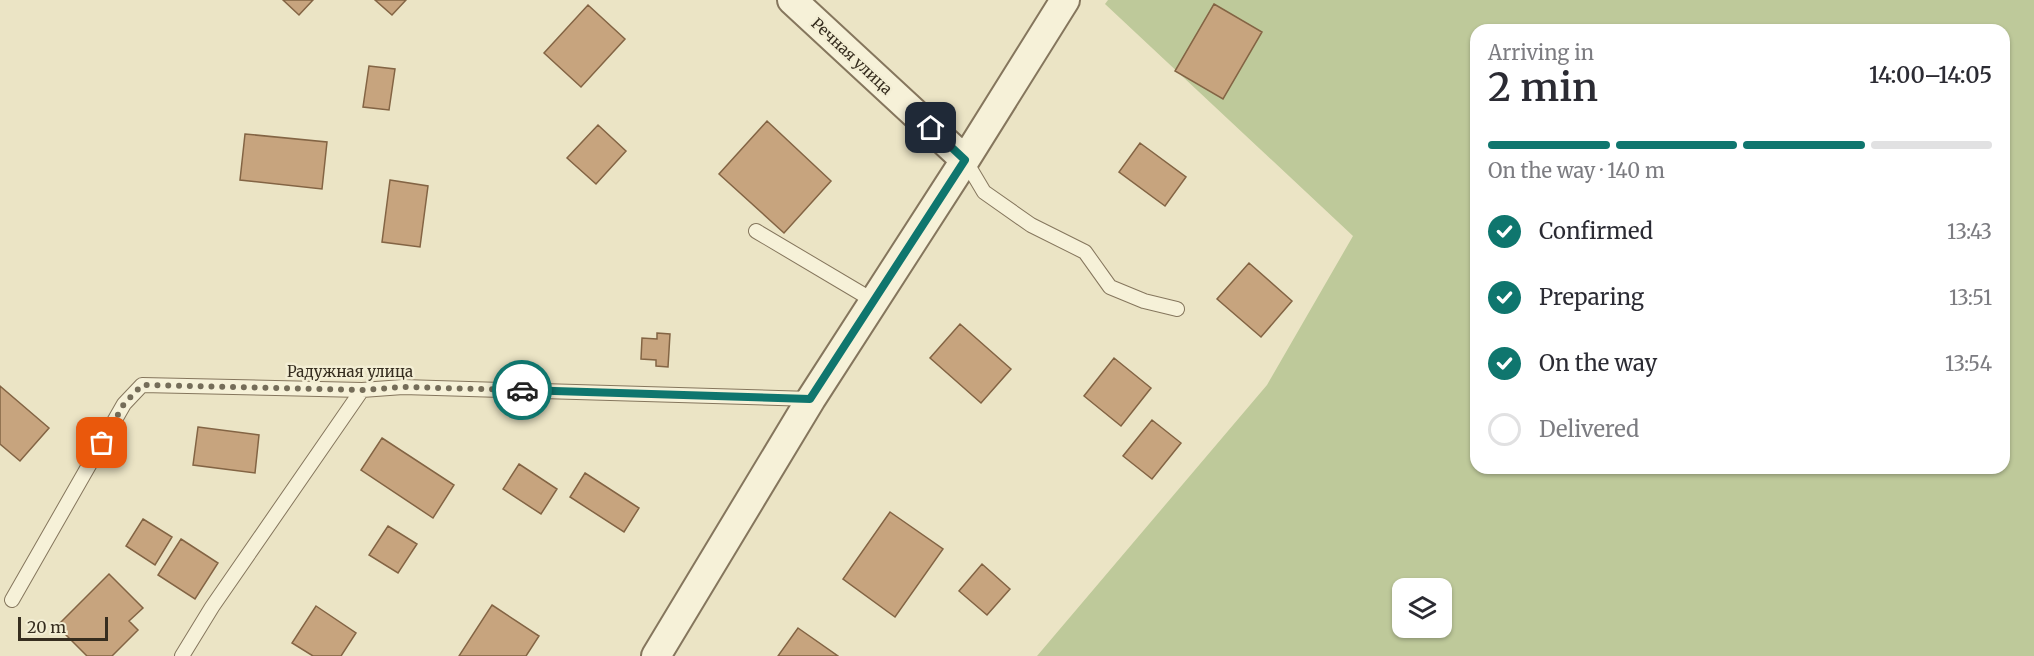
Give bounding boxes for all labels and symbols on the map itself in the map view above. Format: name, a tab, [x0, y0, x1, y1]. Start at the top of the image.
street label: Речная улица	[808, 14, 896, 98]
pin	[905, 102, 956, 153]
courier	[492, 360, 552, 420]
street label: Радужная улица	[287, 362, 413, 381]
pin	[76, 417, 127, 468]
scale bar	[18, 614, 108, 642]

